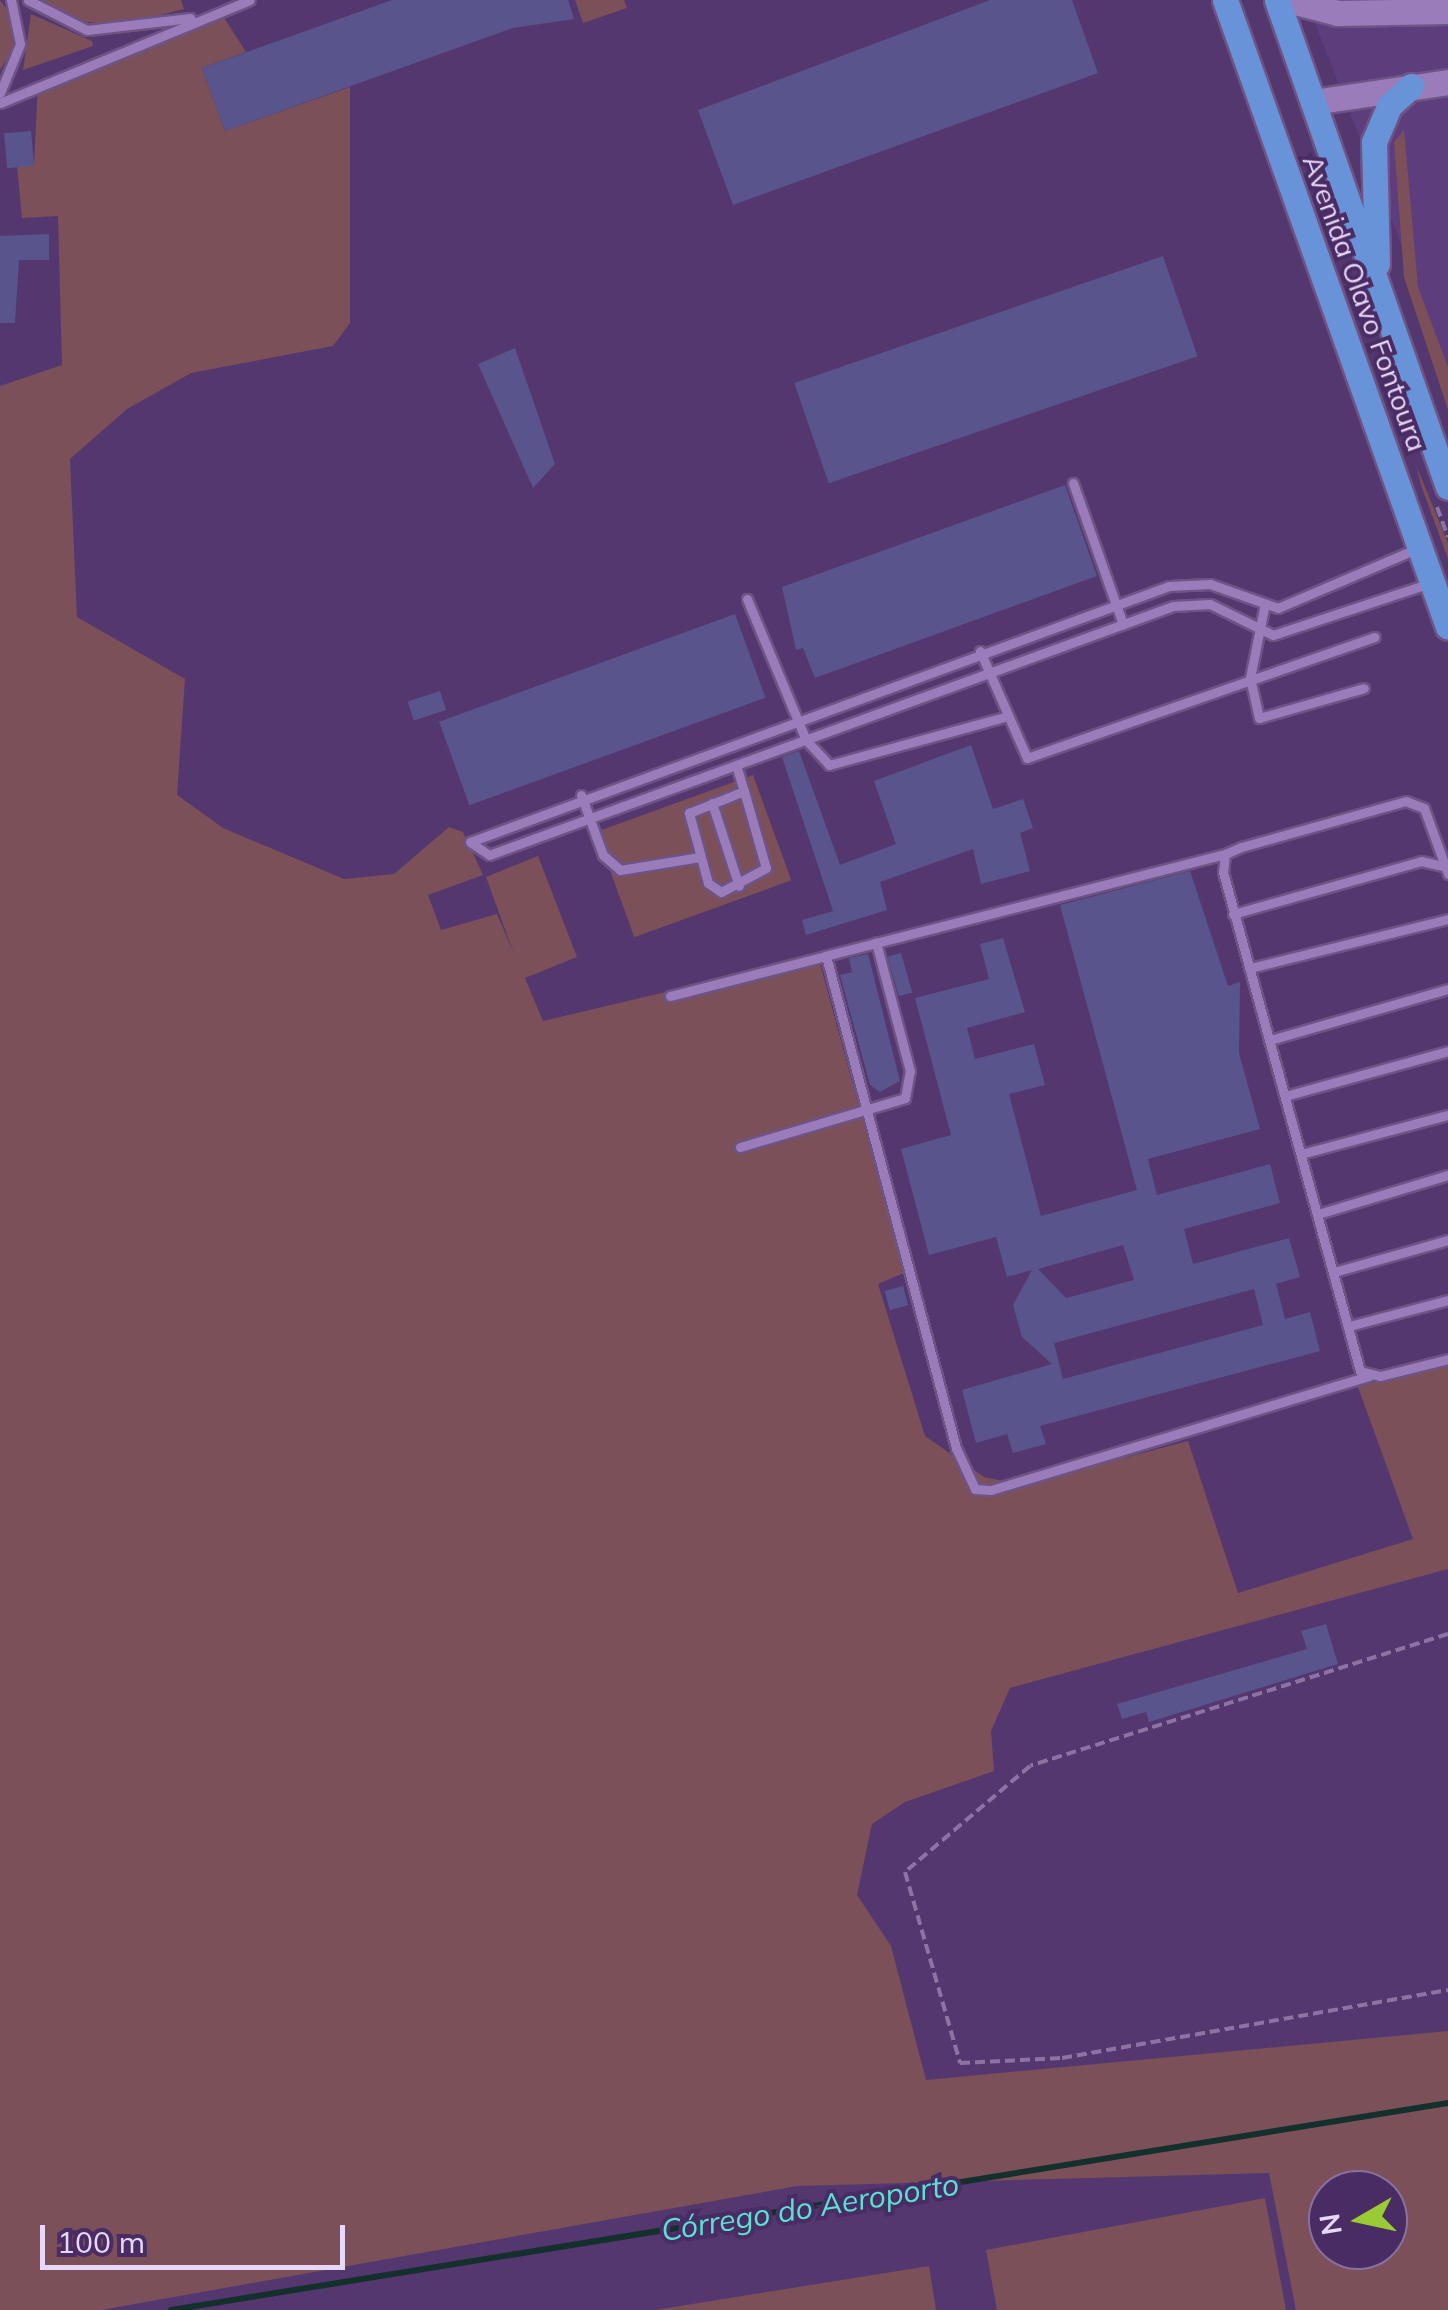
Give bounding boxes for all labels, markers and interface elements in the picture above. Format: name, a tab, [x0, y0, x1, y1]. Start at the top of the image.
street label: Avenida Olavo Fontoura	[1296, 150, 1434, 456]
water label: Córrego do Aeroporto	[659, 2166, 961, 2248]
north arrow	[1308, 2170, 1408, 2270]
scale bar	[45, 2205, 350, 2267]
text: N	[1311, 2211, 1349, 2238]
text: 100 m	[57, 2223, 145, 2261]

